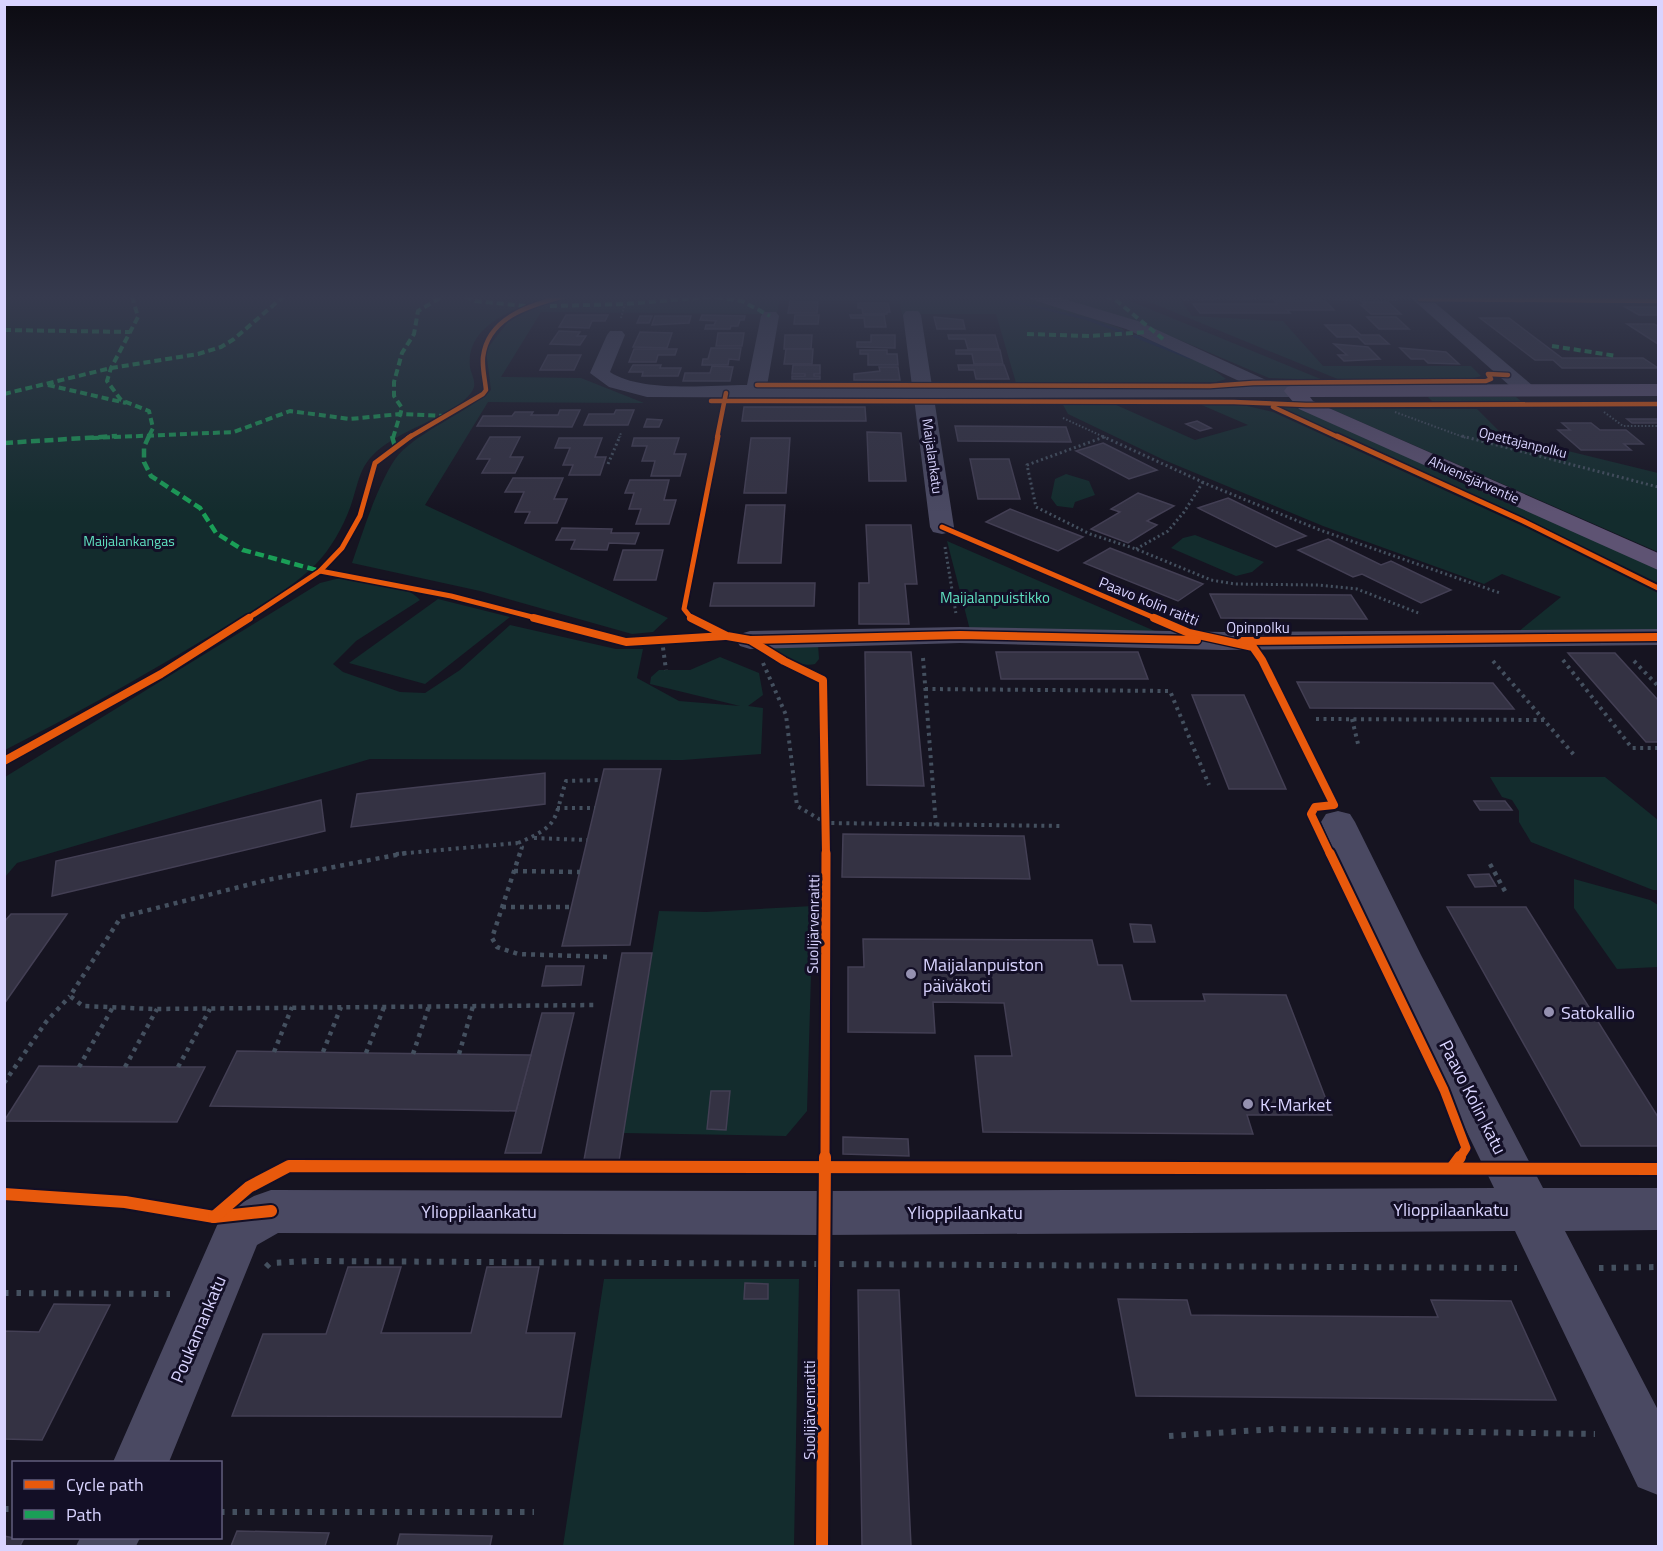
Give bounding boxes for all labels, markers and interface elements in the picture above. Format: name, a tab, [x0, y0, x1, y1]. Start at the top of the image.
street label: Maijalankatu	[917, 417, 949, 495]
street label: Opettajanpolku	[1477, 421, 1569, 463]
street label: Ahvenisjärventie	[1425, 450, 1523, 508]
park label: Maijalankangas	[83, 530, 175, 551]
street label: Paavo Kolin raitti	[1095, 570, 1203, 632]
park label: Maijalanpuistikko	[940, 586, 1050, 609]
street label: Opinpolku	[1226, 616, 1290, 639]
street label: Suolijärvenraitti	[801, 874, 825, 974]
place label: Maijalanpuiston päiväkoti	[923, 951, 1044, 999]
marker: Maijalanpuiston päiväkoti	[904, 967, 918, 981]
place label: Satokallio	[1561, 999, 1635, 1026]
marker: Satokallio	[1542, 1005, 1556, 1019]
street label: Paavo Kolin katu	[1433, 1035, 1513, 1159]
place label: K-Market	[1260, 1091, 1332, 1118]
marker: K-Market	[1241, 1097, 1255, 1111]
street label: Ylioppilaankatu	[1393, 1196, 1509, 1223]
street label: Ylioppilaankatu	[421, 1198, 537, 1225]
street label: Ylioppilaankatu	[907, 1199, 1023, 1226]
street label: Poukamankatu	[163, 1271, 233, 1387]
street label: Suolijärvenraitti	[798, 1360, 821, 1460]
legend	[12, 1461, 222, 1539]
text: Cycle path	[66, 1471, 144, 1498]
text: Path	[66, 1501, 102, 1528]

